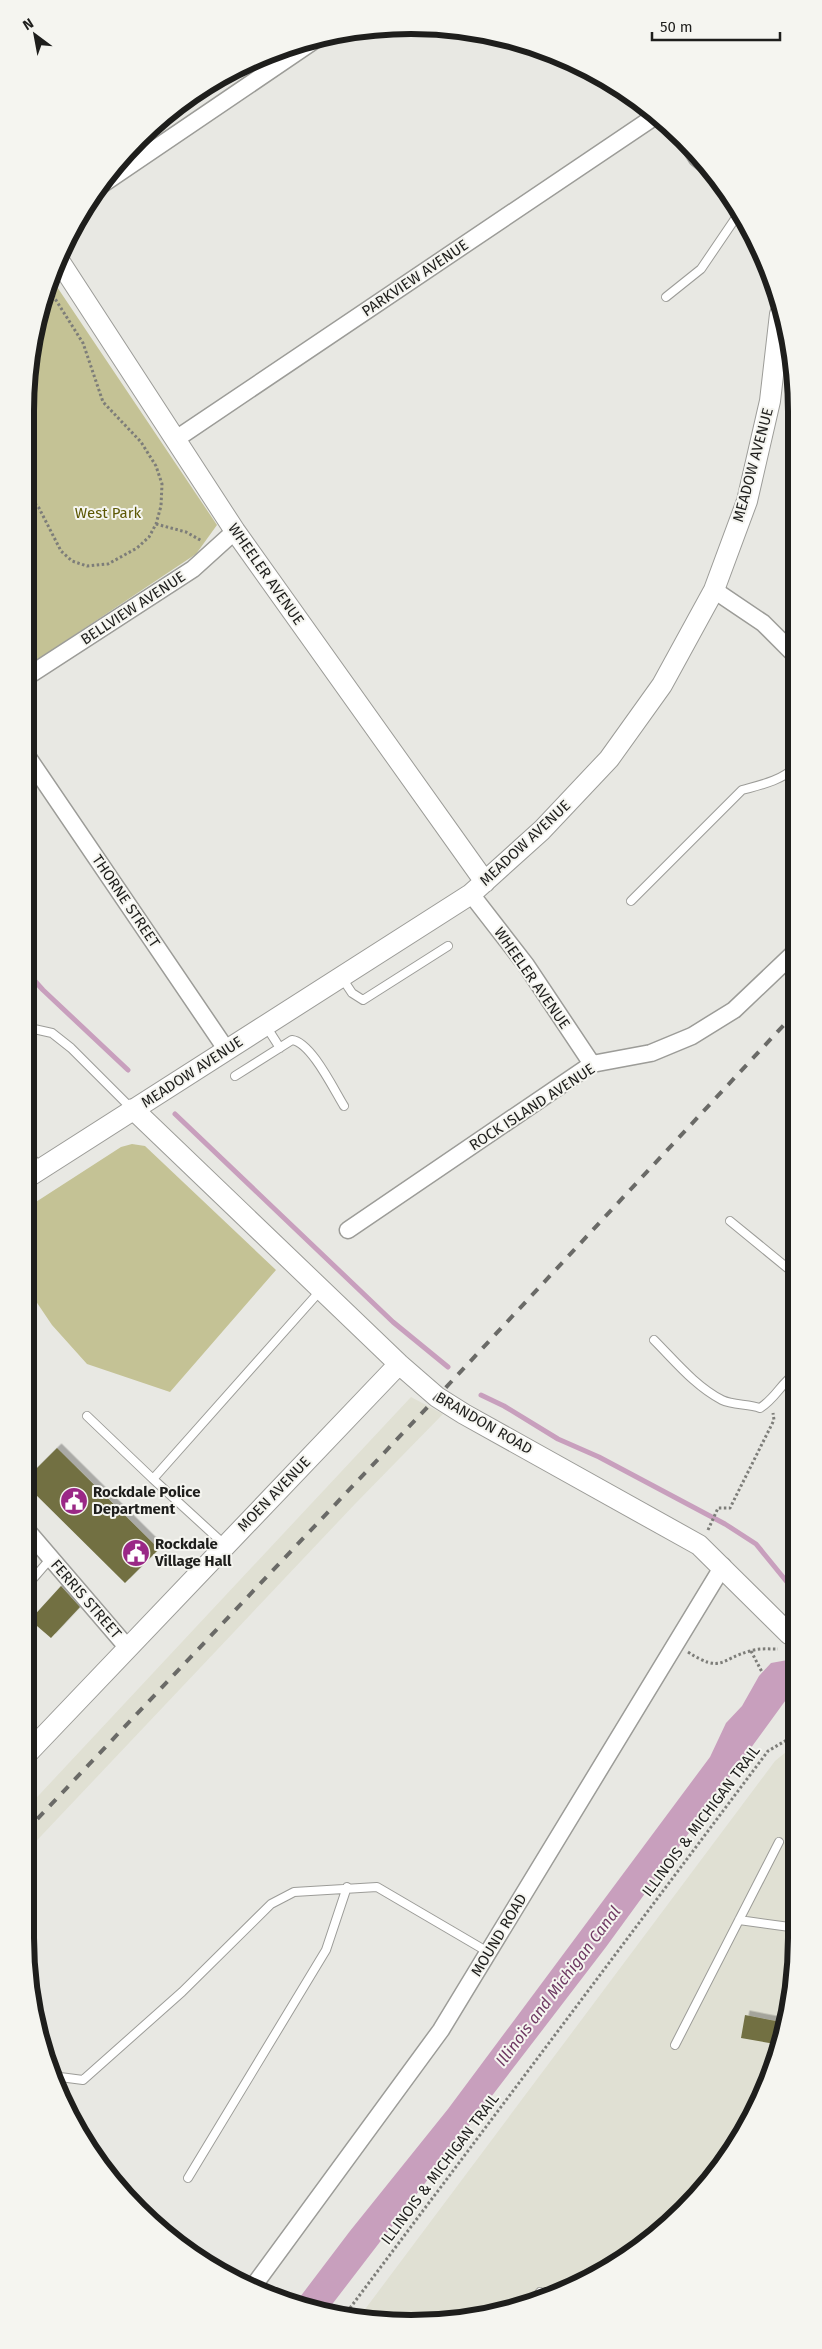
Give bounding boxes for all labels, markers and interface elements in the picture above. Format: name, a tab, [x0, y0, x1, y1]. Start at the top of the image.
north arrow	[10, 10, 60, 60]
scale bar	[652, 10, 780, 42]
text: N	[20, 15, 37, 34]
text: 50 m	[660, 18, 693, 36]
street label: PARKVIEW AVENUE	[358, 236, 472, 320]
street label: MEADOW AVENUE	[729, 406, 777, 524]
park label: West Park	[75, 504, 141, 522]
street label: WHEELER AVENUE	[224, 520, 308, 628]
street label: BELLVIEW AVENUE	[77, 567, 189, 649]
street label: MEADOW AVENUE	[476, 796, 574, 890]
street label: THORNE STREET	[88, 851, 164, 951]
street label: WHEELER AVENUE	[490, 924, 574, 1032]
street label: MEADOW AVENUE	[138, 1032, 246, 1112]
street label: ROCK ISLAND AVENUE	[466, 1060, 598, 1154]
street label: BRANDON ROAD	[432, 1388, 536, 1458]
street label: MOEN AVENUE	[234, 1453, 314, 1535]
place label: Rockdale Police Department	[93, 1483, 201, 1518]
public building icon: Rockdale Police Department	[59, 1486, 89, 1516]
place label: Rockdale Village Hall	[154, 1535, 232, 1570]
public building icon: Rockdale Village Hall	[121, 1538, 151, 1568]
street label: FERRIS STREET	[47, 1556, 125, 1642]
street label: ILLINOIS & MICHIGAN TRAIL	[638, 1741, 764, 1900]
street label: MOUND ROAD	[467, 1890, 531, 1980]
water label: Illinois and Michigan Canal	[492, 1902, 624, 2070]
street label: ILLINOIS & MICHIGAN TRAIL	[377, 2089, 503, 2248]

